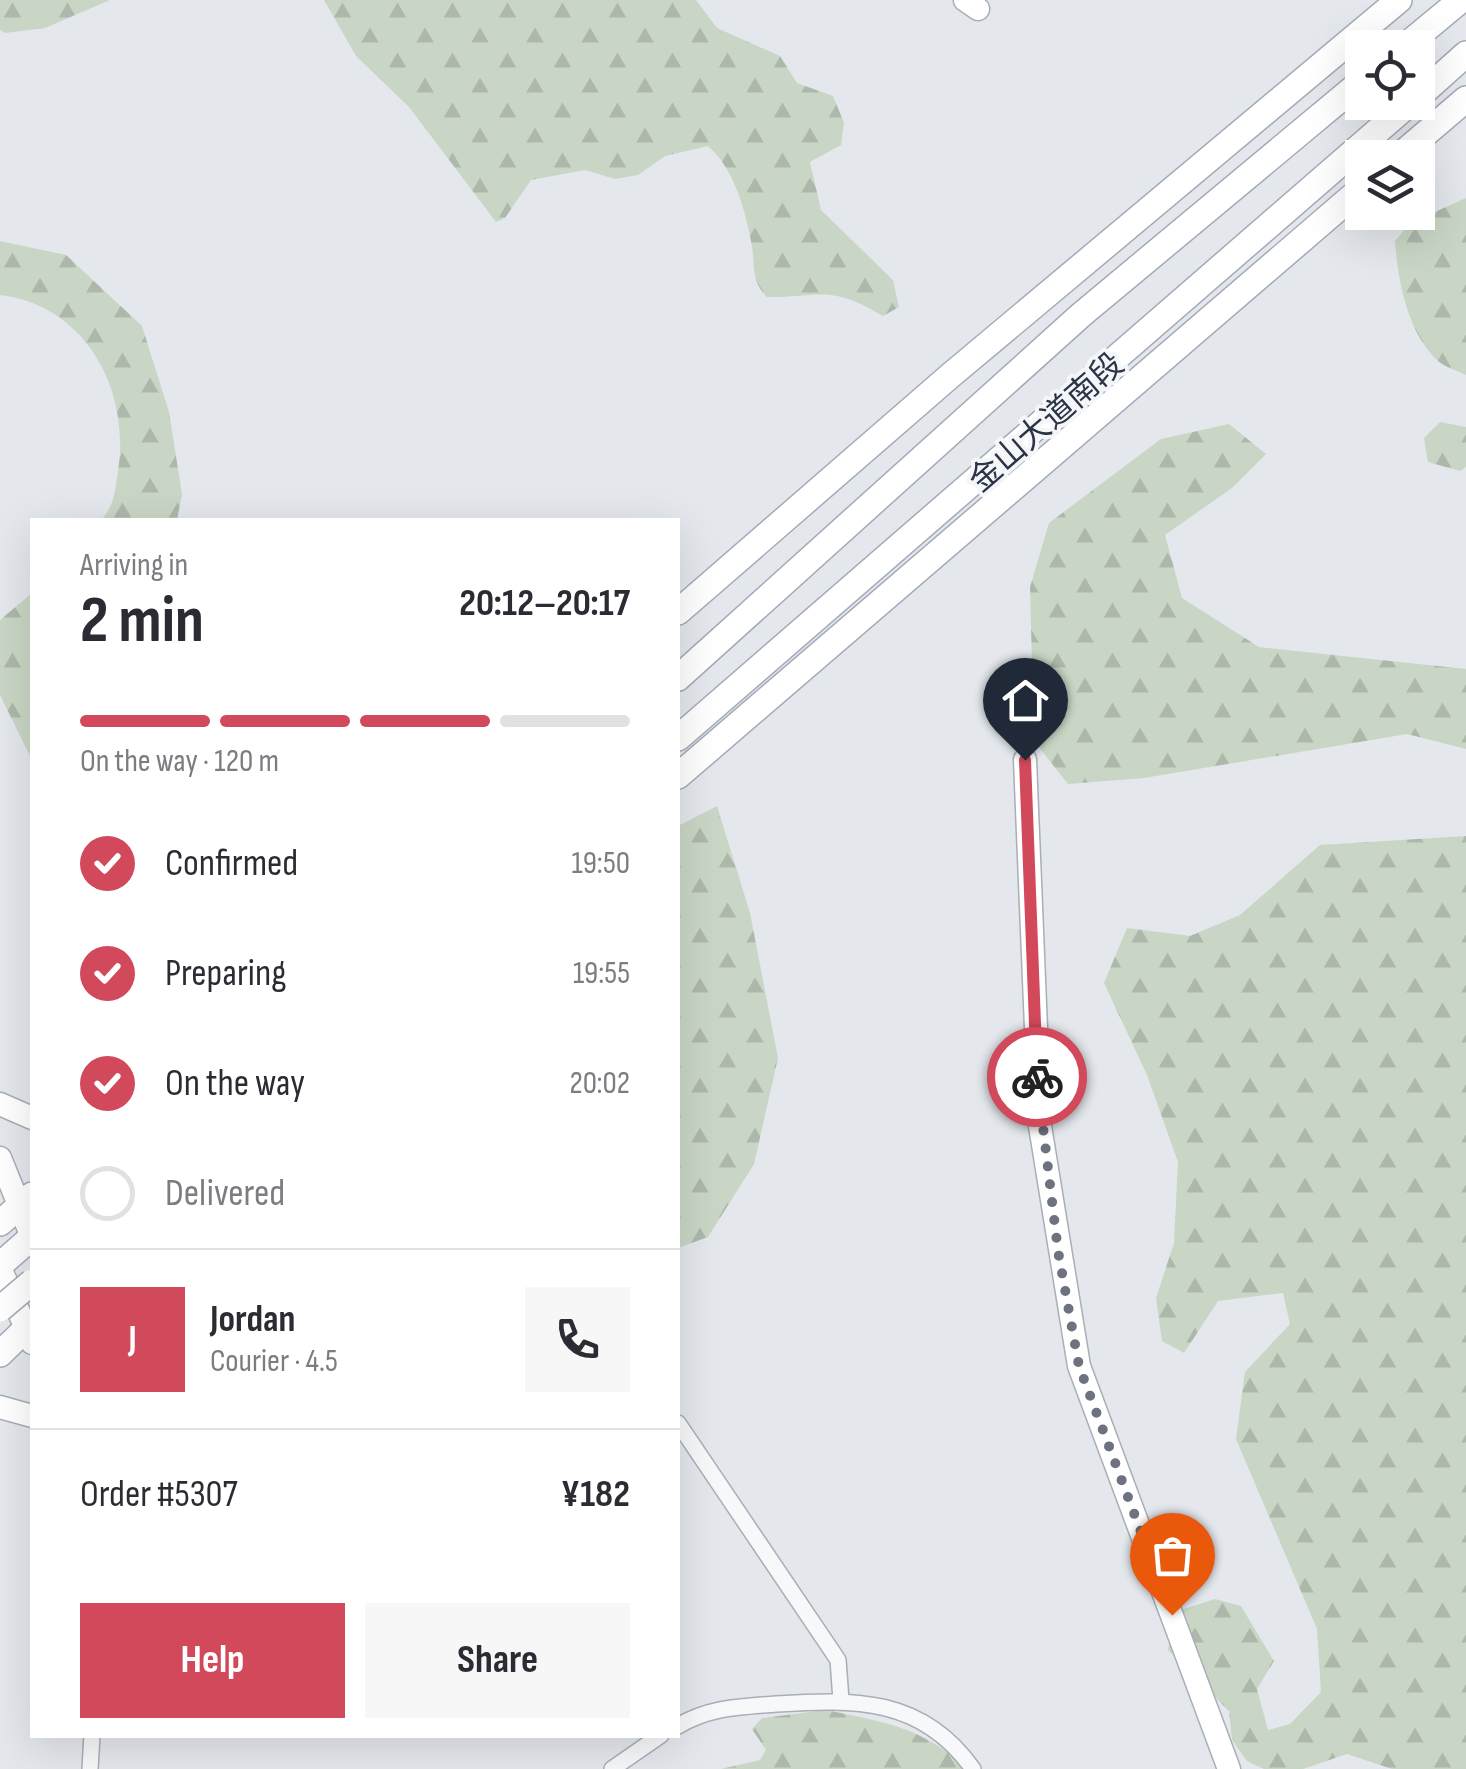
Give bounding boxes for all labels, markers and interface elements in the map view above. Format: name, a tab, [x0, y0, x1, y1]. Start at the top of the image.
map controls	[1345, 30, 1435, 230]
button: locate	[1345, 30, 1435, 120]
button: layers	[1345, 140, 1435, 230]
street label: 金山大道南段	[962, 345, 1132, 501]
text: Arriving in	[80, 546, 188, 585]
text: 20:12–20:17	[459, 581, 630, 626]
text: 2 min	[80, 583, 204, 661]
pin	[983, 658, 1068, 761]
icon: home	[998, 673, 1053, 728]
text: On the way · 120 m	[80, 742, 279, 781]
icon: check	[80, 836, 135, 891]
text: Confirmed	[165, 841, 298, 886]
text: 19:50	[571, 844, 630, 883]
icon: check	[80, 946, 135, 1001]
text: Preparing	[165, 951, 286, 996]
text: 19:55	[573, 954, 630, 993]
courier	[987, 1027, 1087, 1127]
icon: bike	[1010, 1050, 1065, 1105]
icon: check	[80, 1056, 135, 1111]
text: On the way	[165, 1061, 305, 1106]
text: 20:02	[569, 1064, 630, 1103]
text: Delivered	[165, 1171, 285, 1216]
button: phone	[525, 1287, 630, 1392]
text: Jordan	[210, 1297, 295, 1342]
text: J	[128, 1317, 137, 1362]
text: Courier · 4.5	[210, 1342, 338, 1381]
text: Order #5307	[80, 1472, 238, 1517]
text: ¥182	[561, 1472, 630, 1517]
pin	[1130, 1513, 1215, 1616]
icon: bag	[1145, 1528, 1200, 1583]
button: Help	[80, 1603, 345, 1718]
button: Share	[365, 1603, 630, 1718]

